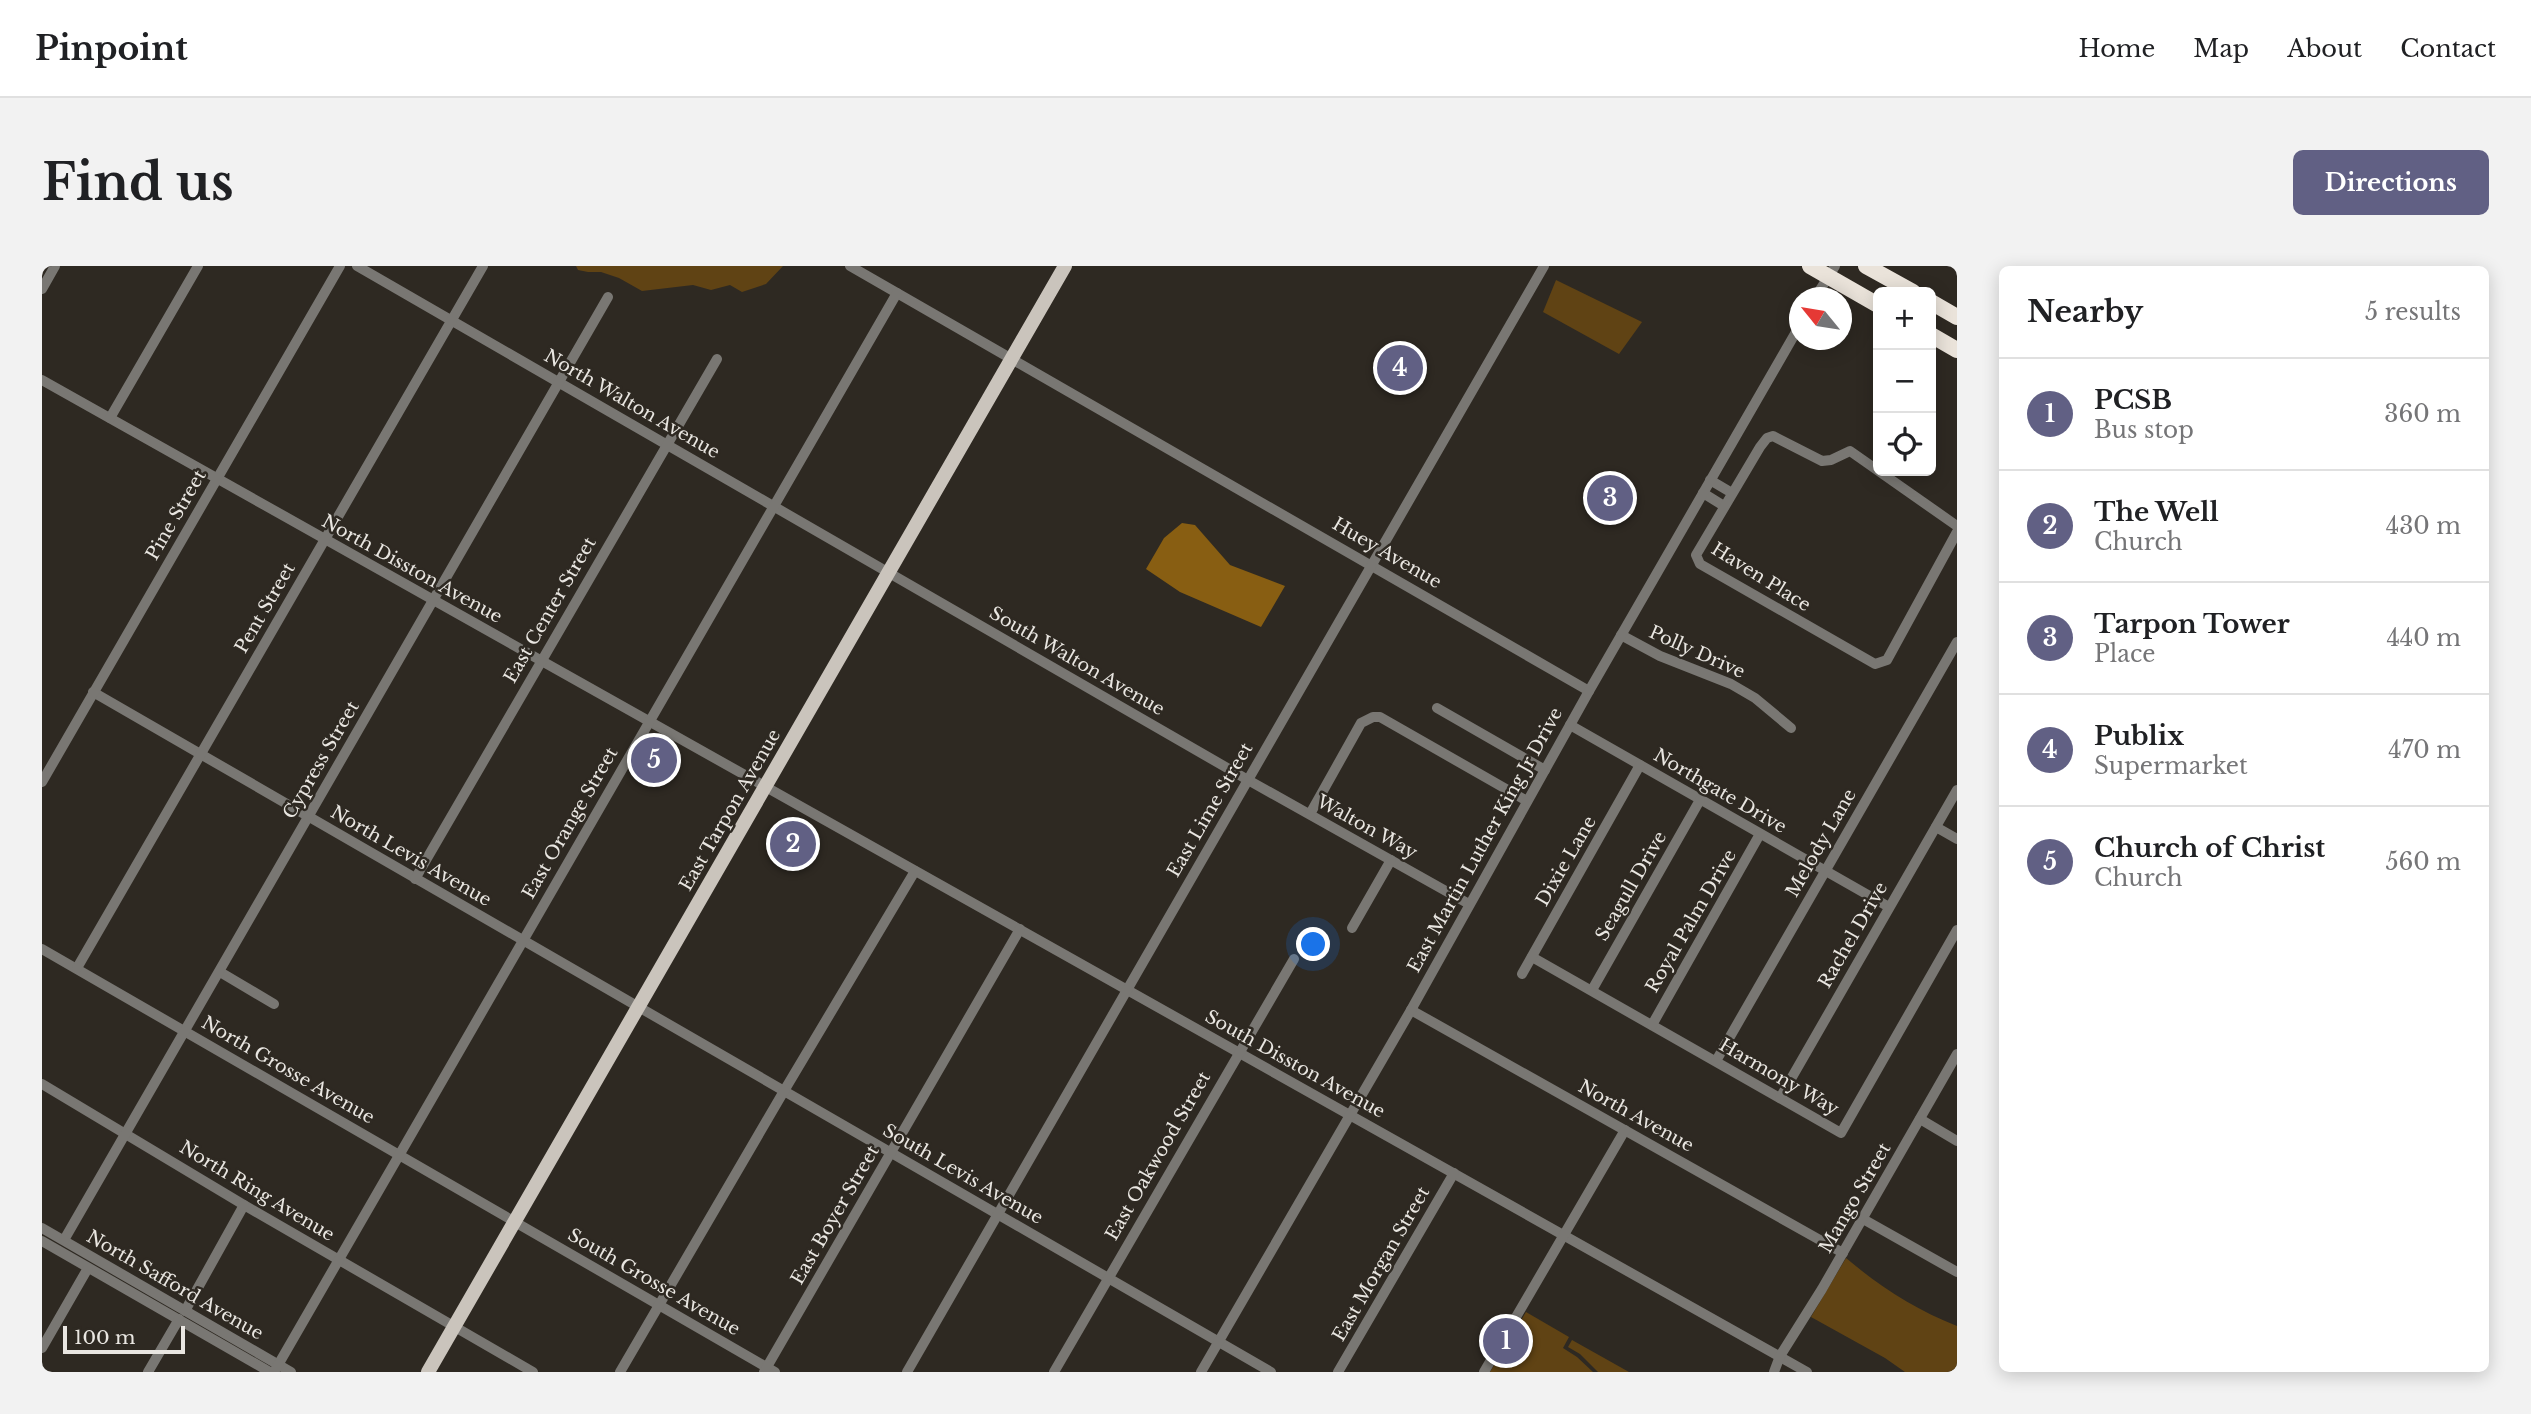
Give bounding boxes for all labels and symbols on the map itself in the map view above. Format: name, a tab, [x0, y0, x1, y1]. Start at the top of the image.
north arrow	[1789, 287, 1852, 350]
pin: 4	[1377, 342, 1423, 394]
street label: North Walton Avenue	[540, 345, 724, 463]
street label: Pine Street	[141, 466, 211, 564]
pin: 3	[1587, 472, 1633, 524]
street label: North Disston Avenue	[318, 510, 506, 628]
street label: Huey Avenue	[1329, 513, 1445, 593]
street label: East Center Street	[499, 533, 601, 687]
street label: Haven Place	[1707, 538, 1815, 616]
street label: Pent Street	[230, 559, 300, 657]
street label: South Walton Avenue	[986, 602, 1168, 720]
street label: Polly Drive	[1646, 621, 1748, 683]
street label: Cypress Street	[278, 697, 364, 823]
street label: East Martin Luther King Jr Drive	[1403, 704, 1567, 976]
street label: East Tarpon Avenue	[675, 725, 785, 895]
pin: 5	[631, 734, 677, 786]
street label: East Lime Street	[1163, 739, 1257, 881]
street label: East Orange Street	[518, 743, 622, 903]
street label: Northgate Drive	[1650, 744, 1790, 838]
street label: Melody Lane	[1781, 785, 1861, 901]
street label: Walton Way	[1312, 790, 1422, 864]
street label: North Levis Avenue	[327, 801, 495, 911]
street label: Dixie Lane	[1531, 812, 1601, 910]
pin: 2	[770, 818, 816, 870]
street label: Seagull Drive	[1591, 827, 1671, 945]
street label: Royal Palm Drive	[1641, 846, 1741, 996]
street label: Rachel Drive	[1814, 878, 1892, 992]
your location	[1296, 927, 1330, 961]
street label: South Disston Avenue	[1201, 1005, 1389, 1123]
street label: North Grosse Avenue	[198, 1012, 378, 1128]
street label: Harmony Way	[1715, 1034, 1843, 1120]
street label: East Oakwood Street	[1101, 1068, 1215, 1244]
street label: North Avenue	[1575, 1075, 1697, 1157]
street label: South Levis Avenue	[879, 1119, 1047, 1229]
street label: North Ring Avenue	[176, 1136, 338, 1246]
street label: Mango Street	[1815, 1139, 1896, 1257]
street label: East Boyer Street	[786, 1141, 884, 1289]
street label: East Morgan Street	[1328, 1182, 1434, 1345]
street label: South Grosse Avenue	[564, 1224, 744, 1340]
street label: North Safford Avenue	[83, 1225, 267, 1345]
pin: 1	[1483, 1315, 1529, 1367]
scale bar	[63, 1323, 186, 1355]

